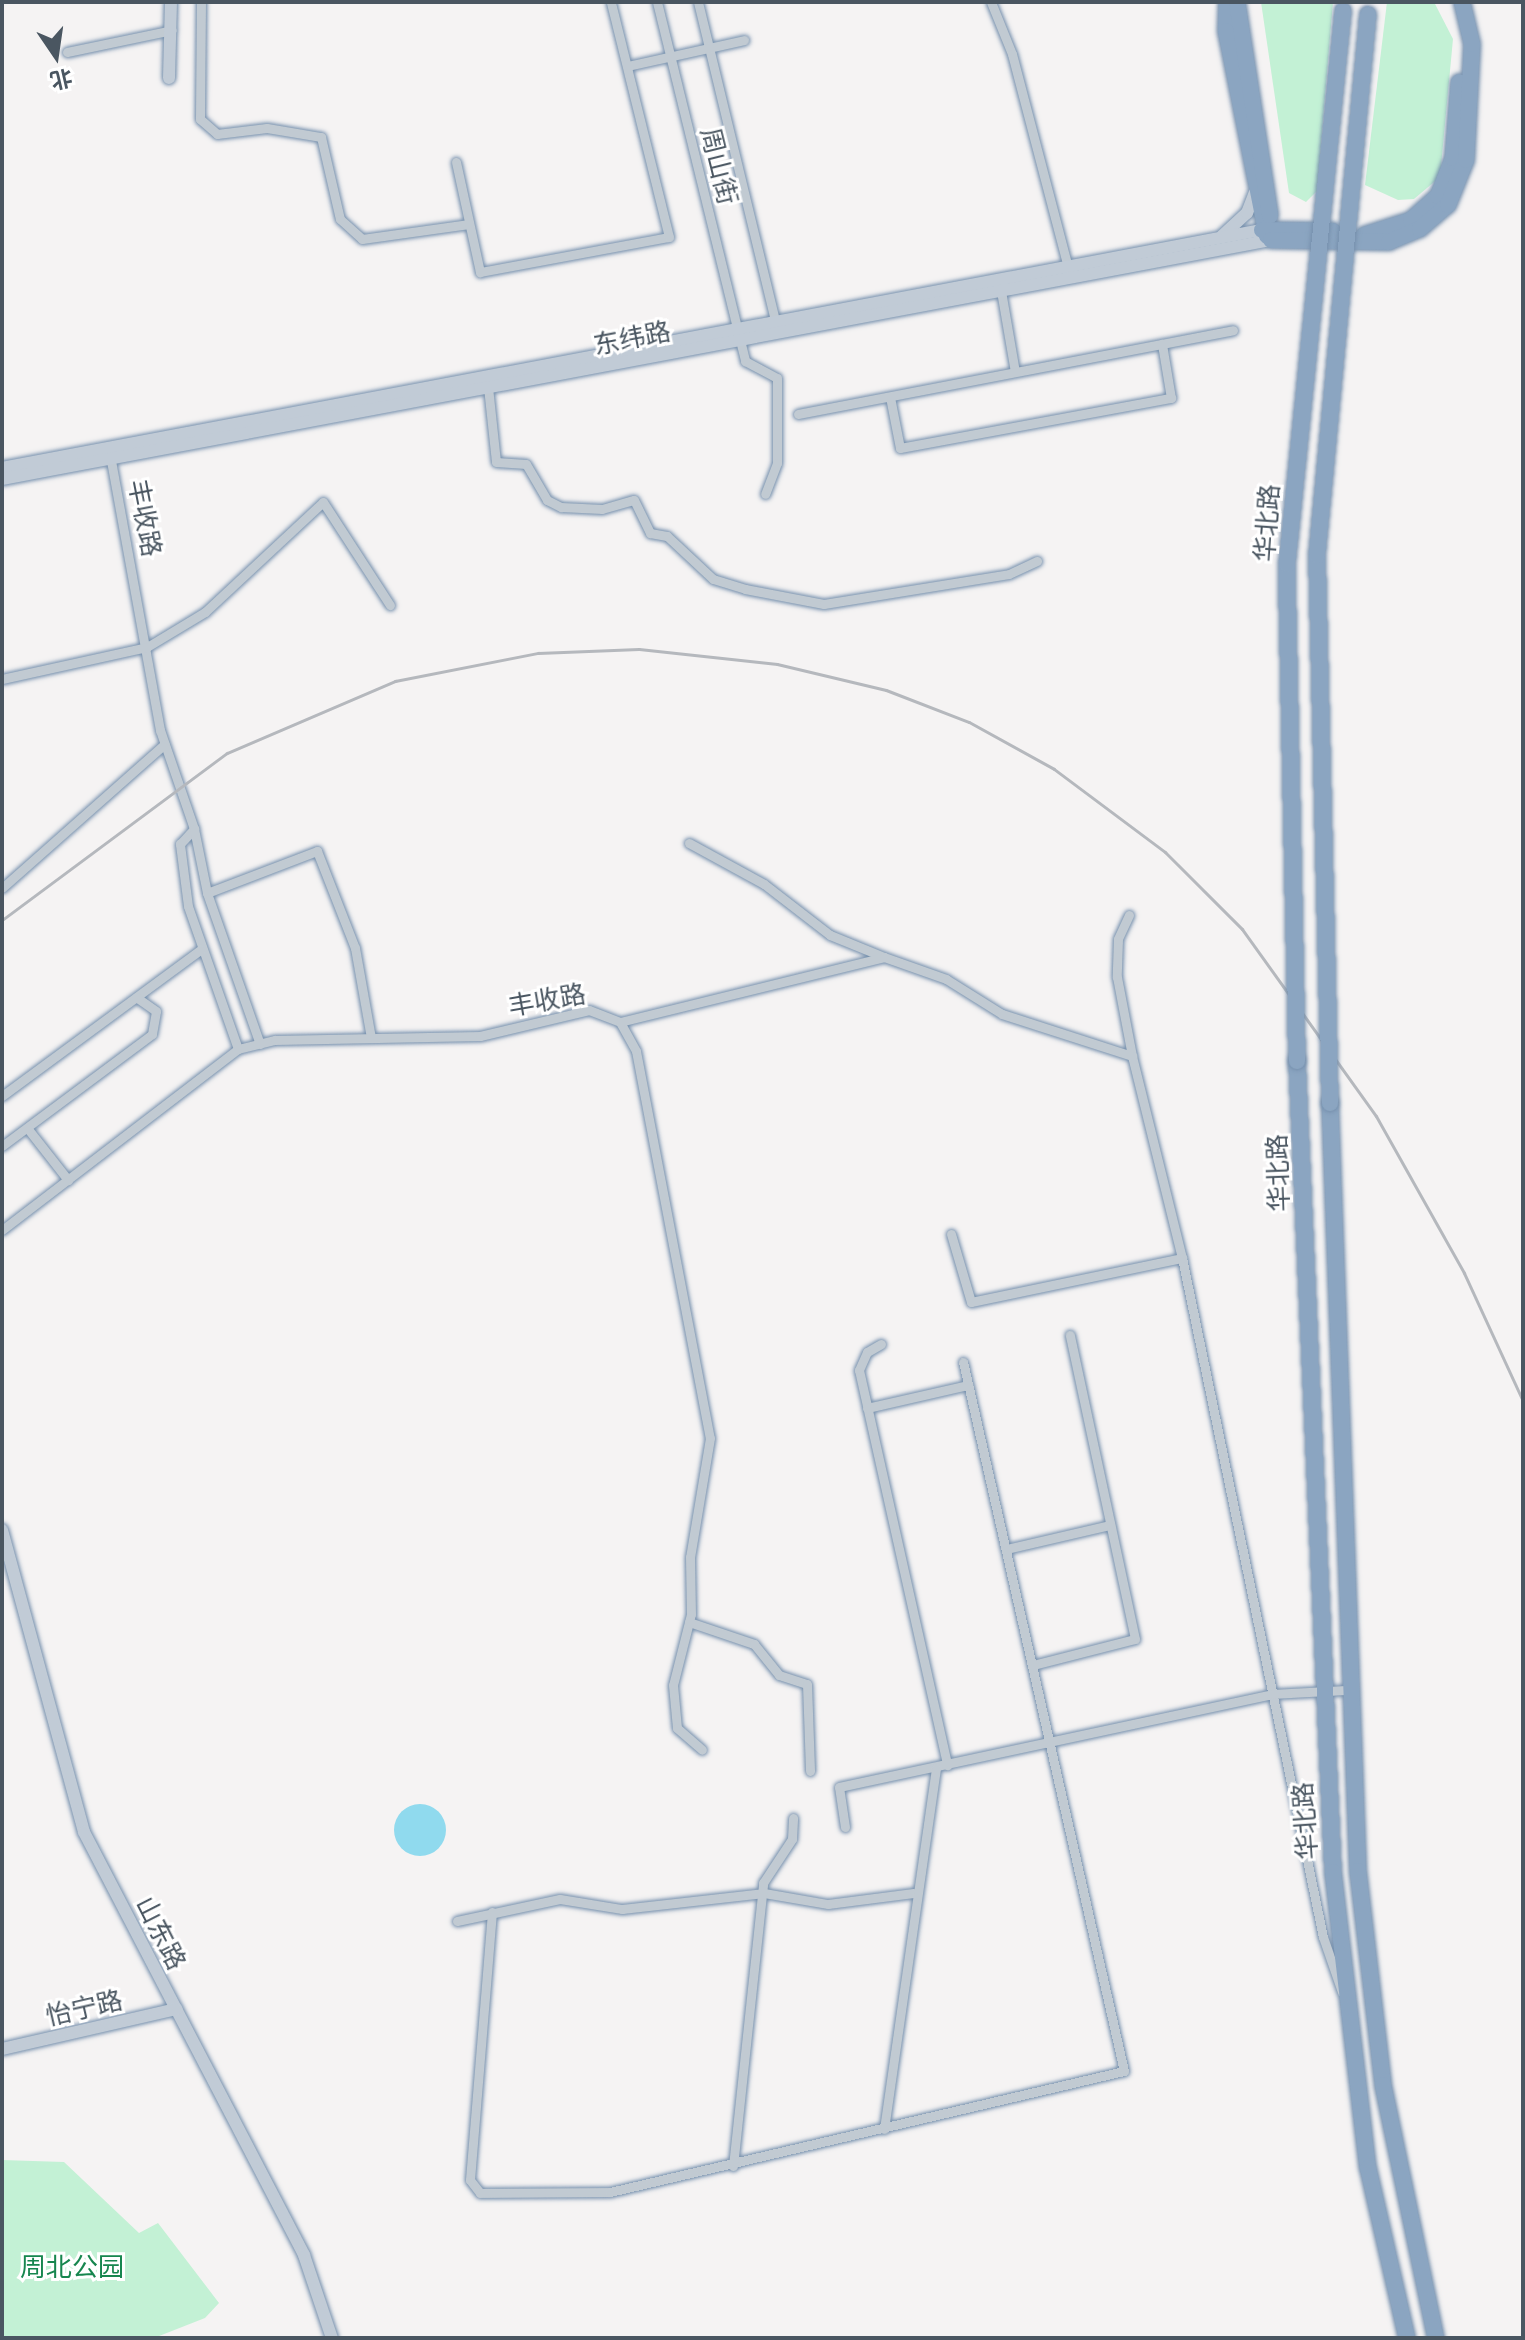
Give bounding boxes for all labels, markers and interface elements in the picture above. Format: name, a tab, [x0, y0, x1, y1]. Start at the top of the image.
north arrow	[16, 16, 96, 96]
text: 北	[48, 64, 75, 95]
street label: 周山街	[694, 124, 744, 208]
street label: 东纬路	[591, 315, 673, 361]
street label: 丰收路	[122, 477, 168, 559]
street label: 华北路	[1249, 483, 1285, 563]
street label: 丰收路	[506, 978, 588, 1022]
street label: 华北路	[1261, 1133, 1295, 1213]
street label: 华北路	[1287, 1781, 1323, 1861]
street label: 山东路	[129, 1891, 193, 1975]
street label: 怡宁路	[42, 1984, 126, 2032]
park label: 周北公园	[20, 2251, 124, 2283]

